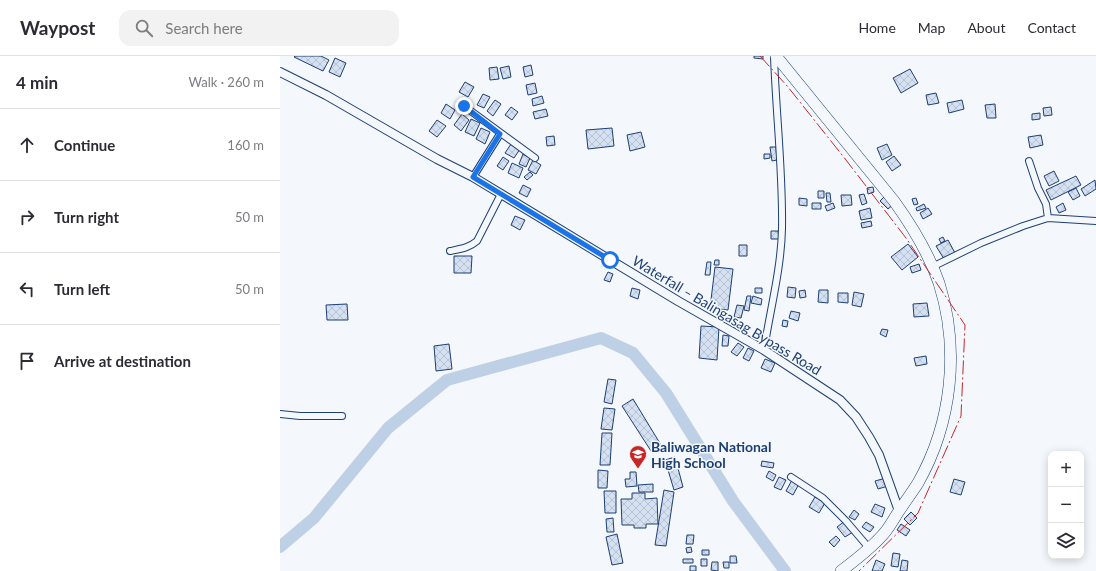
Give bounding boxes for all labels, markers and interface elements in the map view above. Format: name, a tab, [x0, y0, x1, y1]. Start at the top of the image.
search box	[119, 10, 399, 46]
text: Waypost	[20, 16, 95, 39]
icon: search	[133, 17, 155, 39]
text: Search here	[165, 19, 243, 37]
text: Home	[858, 19, 896, 36]
text: Map	[918, 19, 945, 36]
text: About	[967, 19, 1005, 36]
text: Contact	[1027, 19, 1076, 36]
text: 4 min	[16, 72, 58, 93]
text: Walk · 260 m	[188, 74, 264, 90]
route end	[455, 97, 473, 115]
icon: ahead	[16, 134, 38, 156]
text: Continue	[54, 136, 115, 154]
text: 160 m	[227, 137, 264, 153]
icon: right	[16, 206, 38, 228]
text: Turn right	[54, 208, 119, 226]
text: 50 m	[235, 209, 264, 225]
route start	[601, 251, 619, 269]
street label: Waterfall ‒ Balingasag Bypass Road	[629, 252, 825, 378]
icon: left	[16, 278, 38, 300]
text: Turn left	[54, 280, 110, 298]
text: 50 m	[235, 281, 264, 297]
icon: arrive	[16, 350, 38, 372]
text: Arrive at destination	[54, 352, 191, 370]
place label: Baliwagan National High School	[651, 438, 771, 471]
school or university icon: Baliwagan National High School	[628, 444, 648, 469]
map controls	[1048, 451, 1084, 559]
button: +	[1048, 451, 1084, 487]
button: −	[1048, 487, 1084, 523]
button: layers	[1048, 523, 1084, 559]

